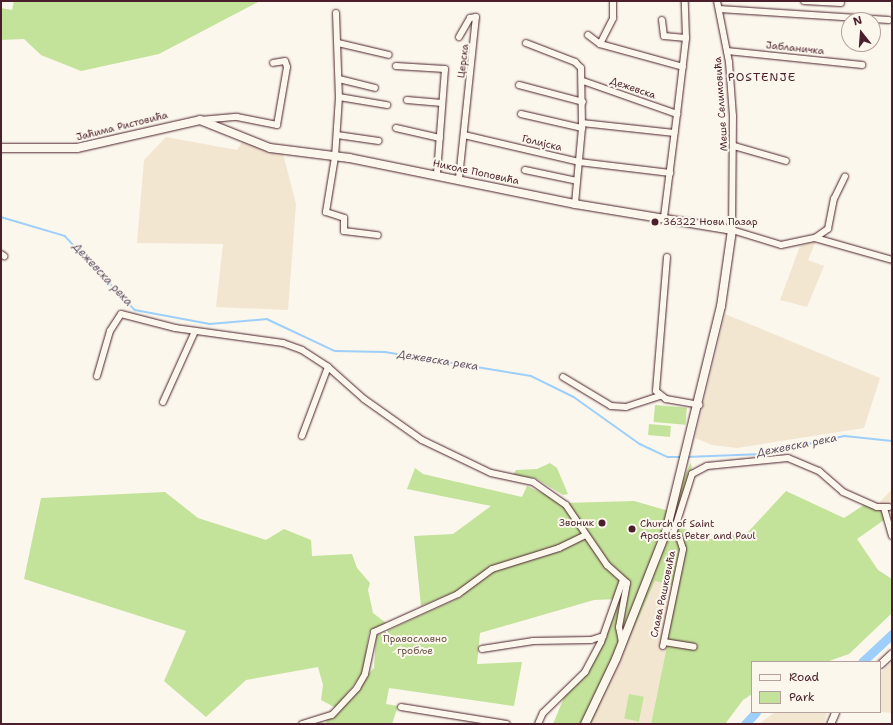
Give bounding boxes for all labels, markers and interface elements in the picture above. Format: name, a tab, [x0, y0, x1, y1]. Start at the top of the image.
north arrow	[841, 12, 881, 52]
text: N	[851, 13, 864, 29]
street label: Јабланичка	[765, 39, 825, 57]
street label: Церска	[455, 43, 471, 79]
street label: Меше Селимовића	[712, 56, 730, 152]
district label: POSTENJE	[728, 71, 796, 85]
street label: Дежевска	[609, 75, 657, 101]
street label: Јаћима Ристовића	[75, 109, 169, 143]
street label: Голијска	[521, 133, 563, 153]
street label: Николе Поповића	[432, 157, 520, 187]
place label: 36322 Нови Пазар	[663, 216, 758, 228]
marker: 36322 Нови Пазар	[650, 217, 660, 227]
water label: Дежевска река	[69, 241, 135, 309]
water label: Дежевска река	[397, 348, 479, 374]
water label: Дежевска река	[756, 432, 838, 460]
place label: Звоник	[559, 517, 594, 529]
place label: Church of Saint Apostles Peter and Paul	[640, 517, 756, 540]
marker: Звоник	[597, 518, 607, 528]
marker: Church of Saint Apostles Peter and Paul	[627, 524, 637, 534]
street label: Слава Рашковића	[648, 550, 678, 638]
park label: Православно гробље	[383, 632, 447, 656]
legend	[751, 661, 881, 713]
text: Road	[789, 669, 819, 685]
text: Park	[789, 689, 815, 705]

